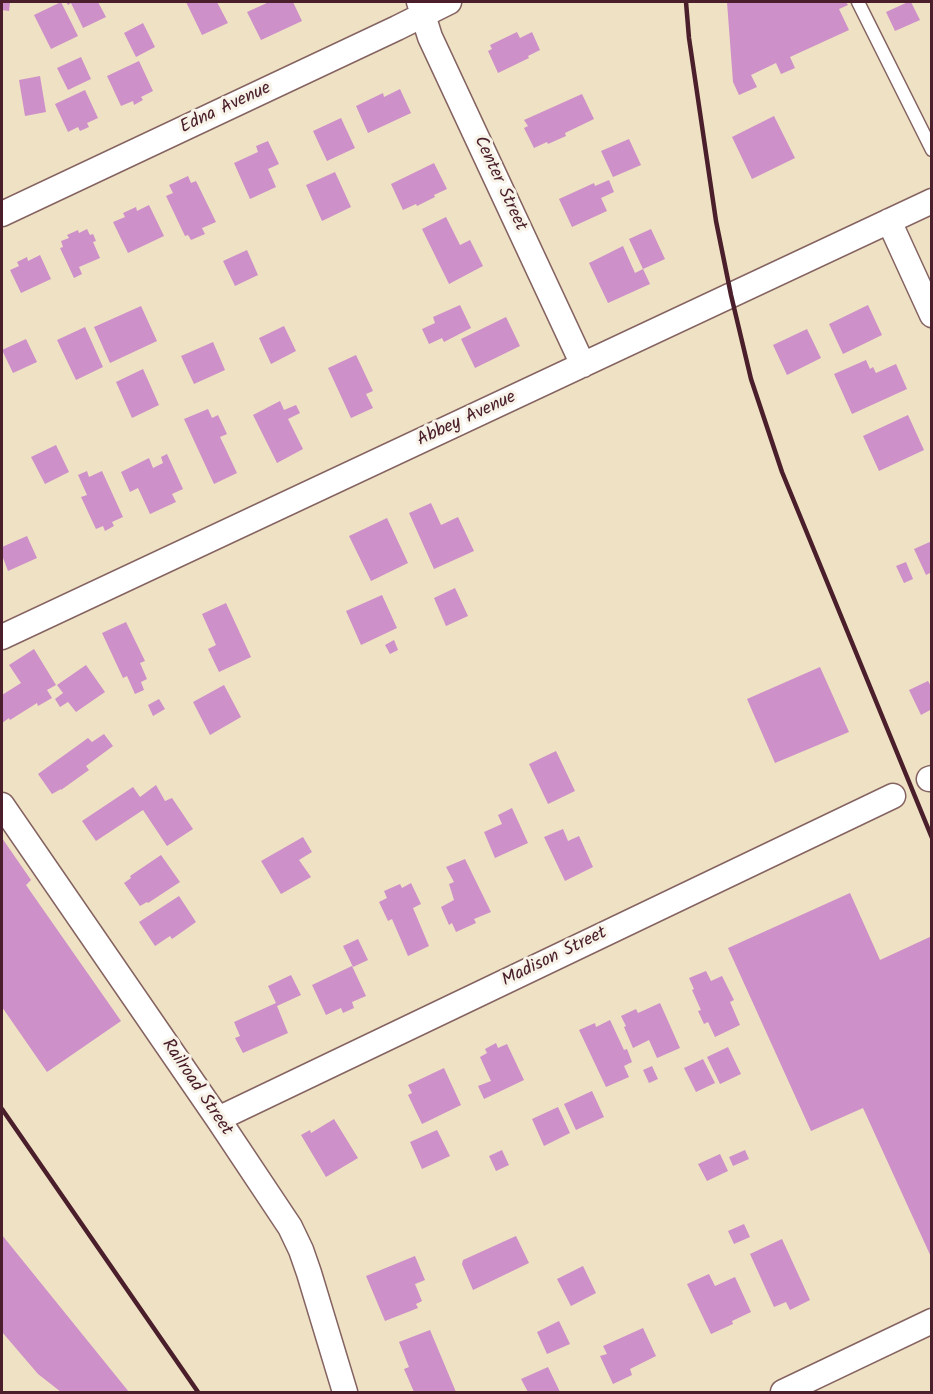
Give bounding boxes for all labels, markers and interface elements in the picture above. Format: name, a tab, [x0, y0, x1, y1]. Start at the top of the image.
street label: Edna Avenue	[177, 79, 275, 139]
street label: Center Street	[468, 133, 530, 235]
street label: Abbey Avenue	[414, 388, 520, 452]
street label: Madison Street	[499, 923, 611, 993]
street label: Railroad Street	[156, 1036, 236, 1140]

